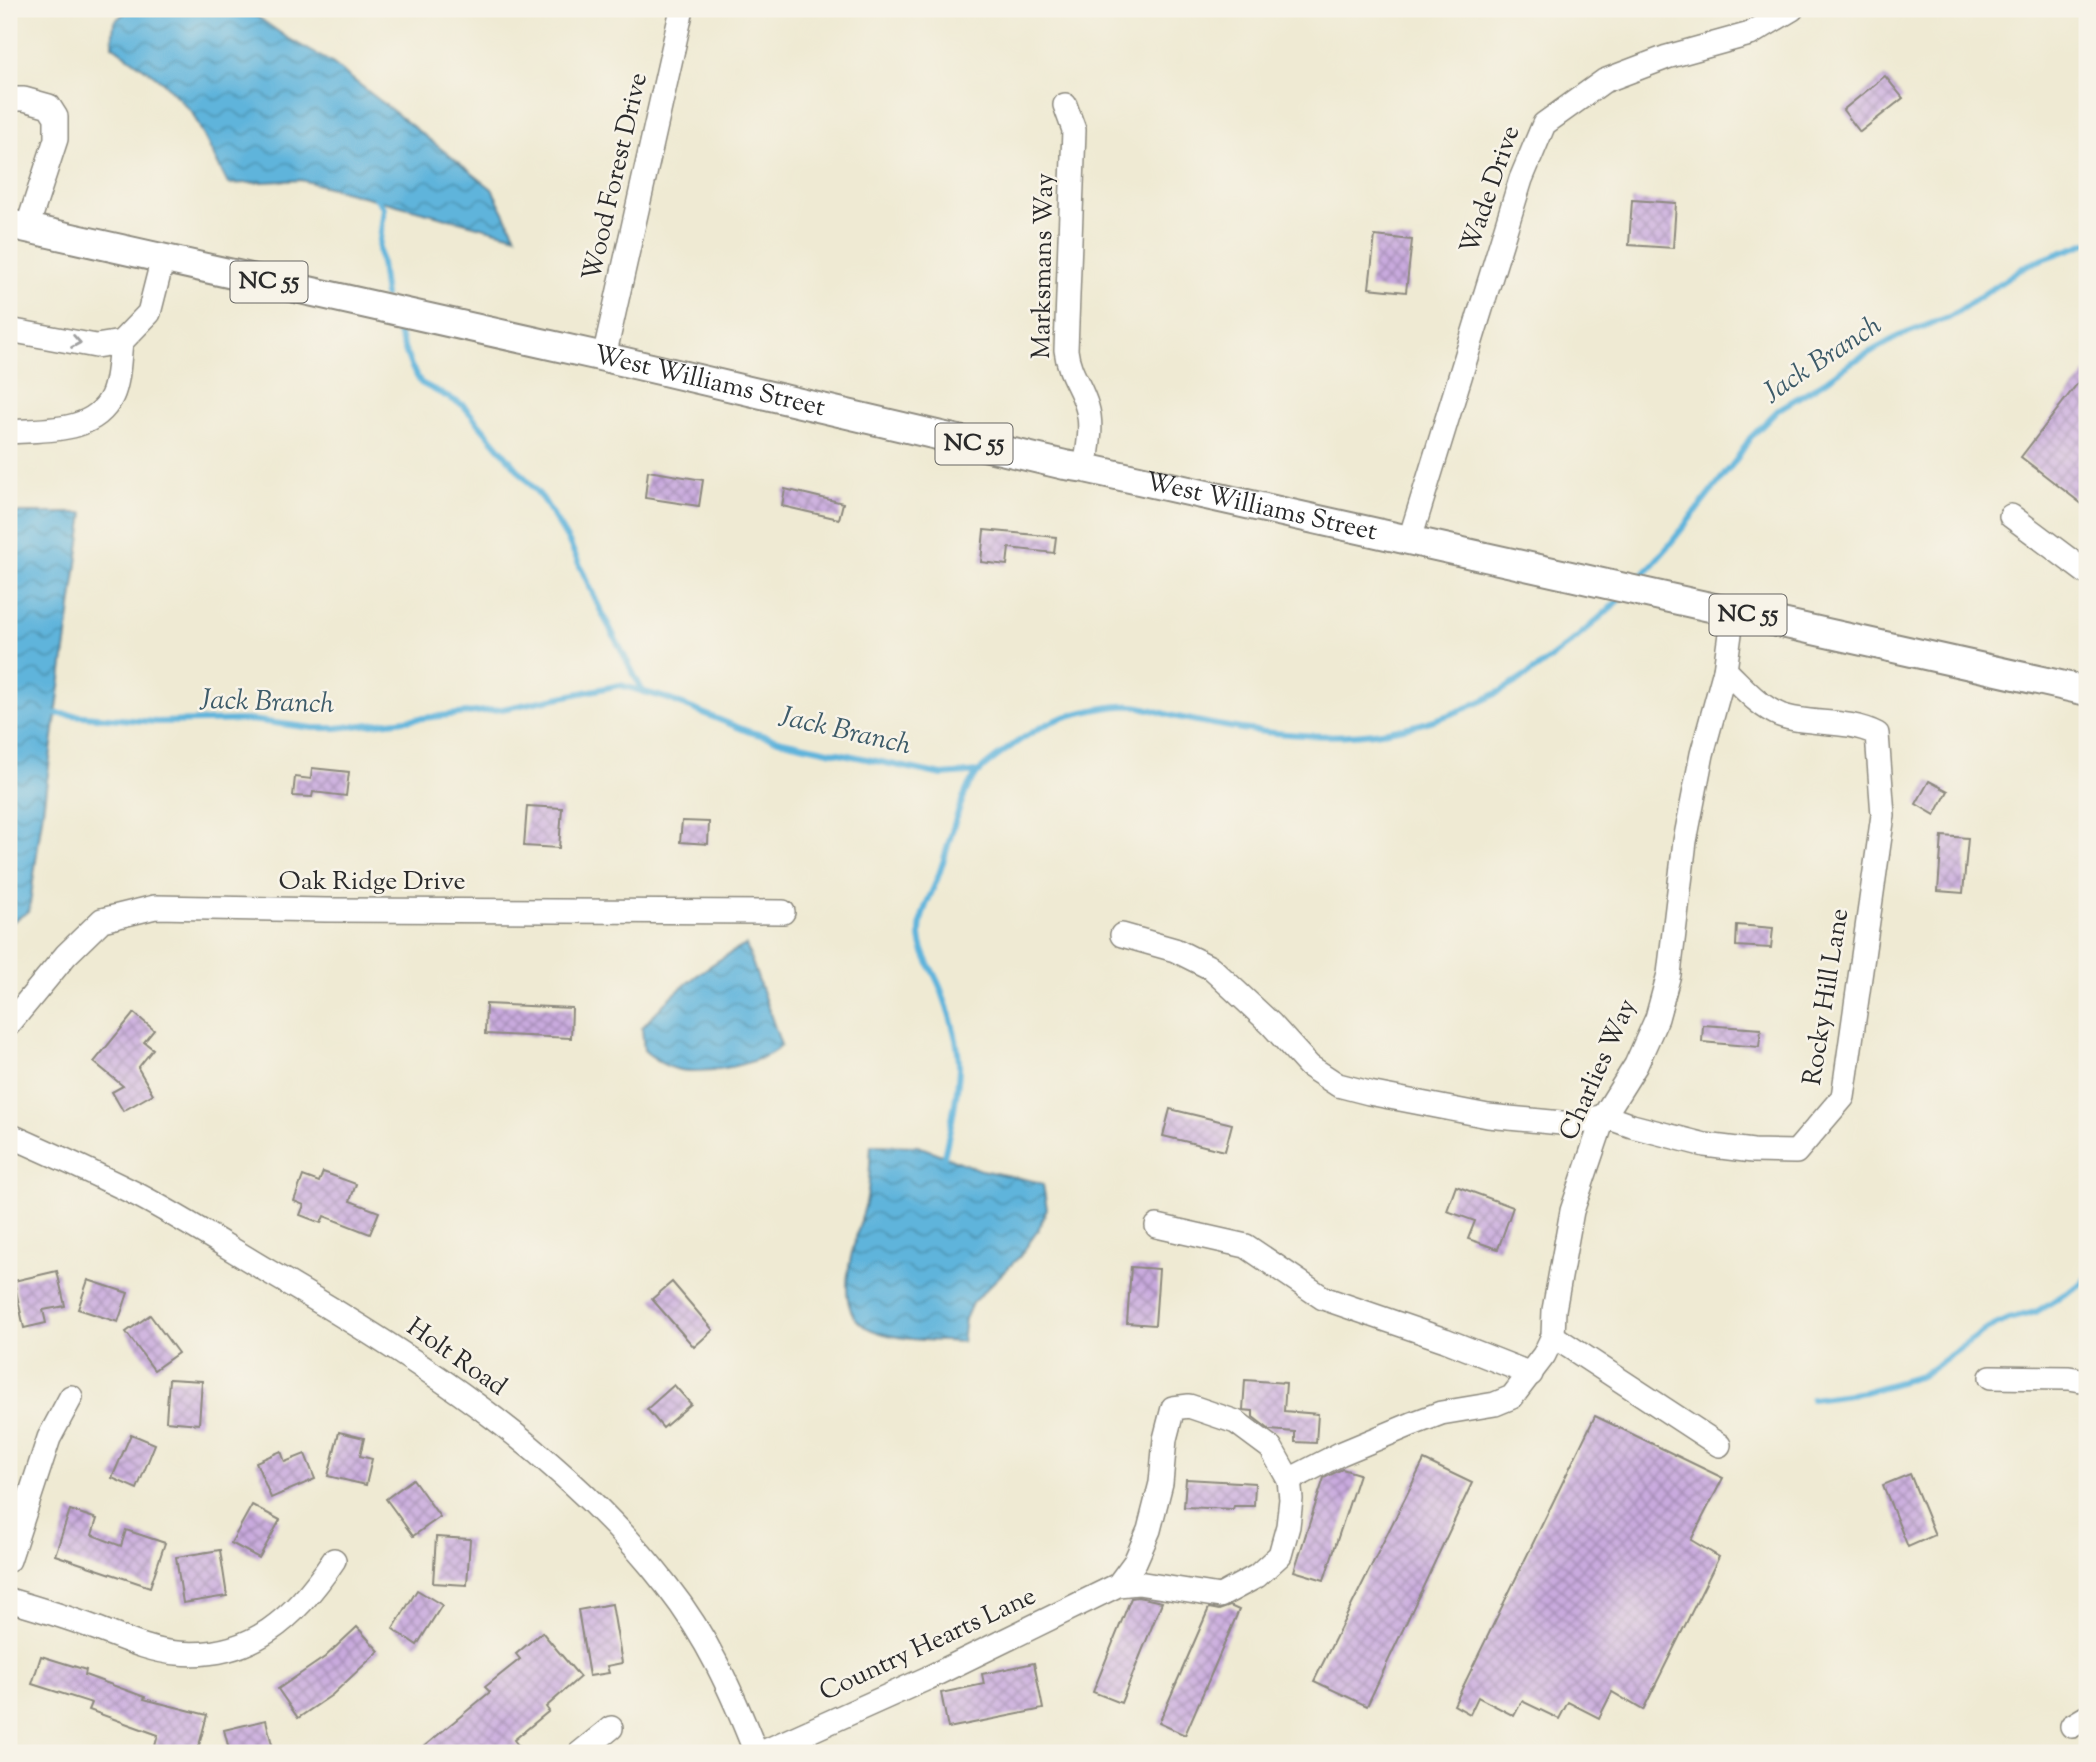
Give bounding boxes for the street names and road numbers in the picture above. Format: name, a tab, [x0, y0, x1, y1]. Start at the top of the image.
street label: Wood Forest Drive	[574, 69, 658, 285]
street label: Wade Drive	[1452, 121, 1530, 259]
street label: Marksmans Way	[1024, 173, 1064, 359]
road number: NC 55	[230, 262, 308, 302]
street label: West Williams Street	[590, 337, 829, 427]
road number: NC 55	[936, 424, 1012, 464]
street label: West Williams Street	[1142, 464, 1381, 551]
road number: NC 55	[1710, 594, 1786, 636]
street label: Oak Ridge Drive	[279, 864, 466, 901]
street label: Rocky Hill Lane	[1795, 906, 1859, 1088]
street label: Charlies Way	[1551, 993, 1647, 1147]
street label: Holt Road	[398, 1310, 514, 1406]
street label: Country Hearts Lane	[814, 1579, 1042, 1711]

